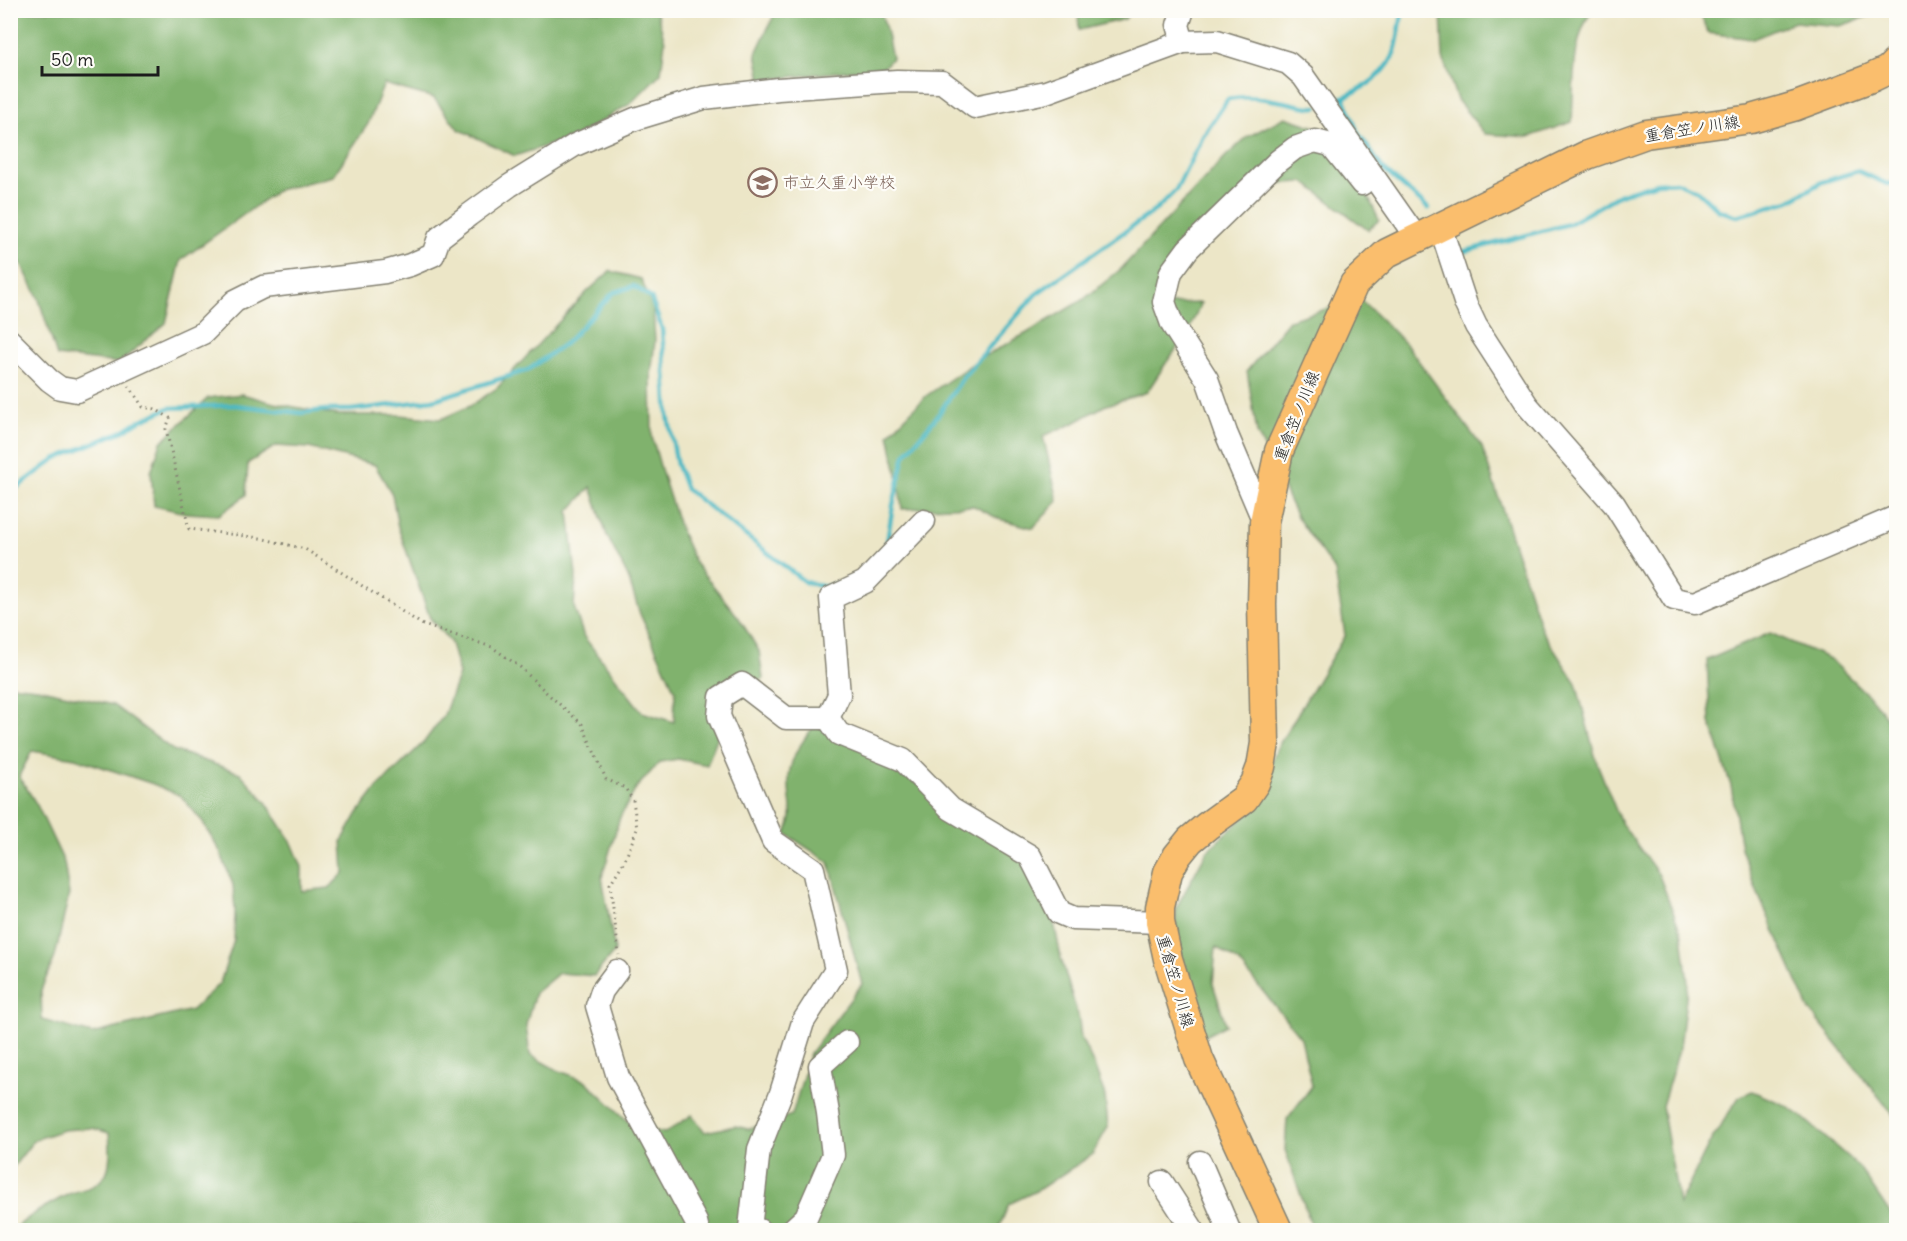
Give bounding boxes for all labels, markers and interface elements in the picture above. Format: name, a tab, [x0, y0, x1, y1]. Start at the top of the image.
scale bar	[42, 39, 158, 77]
text: 50 m	[51, 48, 93, 71]
street label: 重倉笠ノ川線	[1643, 111, 1741, 145]
school or university icon: 市立久重小学校	[746, 166, 778, 198]
place label: 市立久重小学校	[783, 172, 895, 192]
street label: 重倉笠ノ川線	[1269, 368, 1323, 464]
street label: 重倉笠ノ川線	[1153, 932, 1199, 1030]

